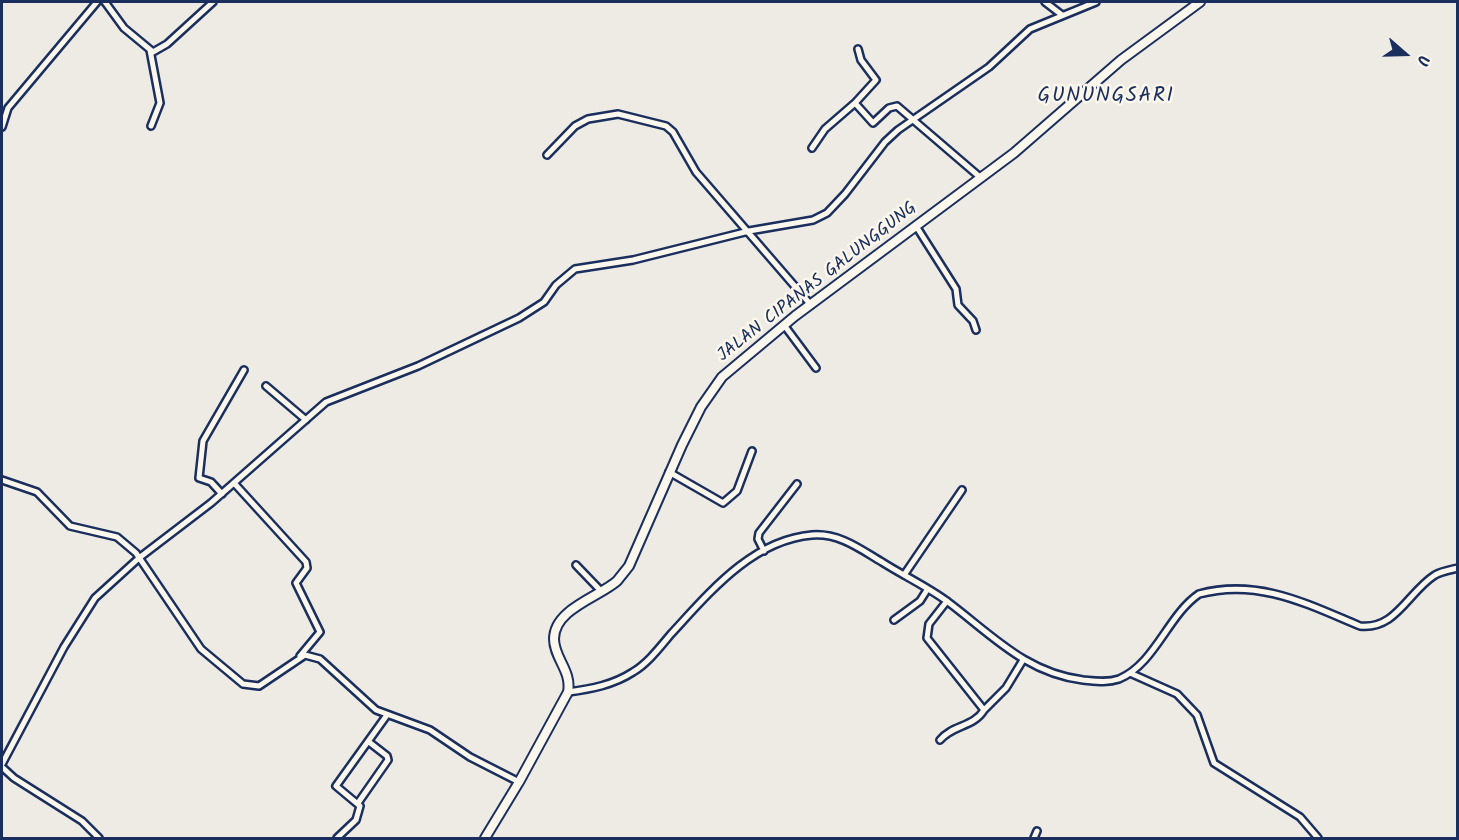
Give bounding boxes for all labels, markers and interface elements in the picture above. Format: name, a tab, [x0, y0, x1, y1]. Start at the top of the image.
north arrow	[1375, 24, 1435, 84]
text: U	[1409, 52, 1436, 69]
district label: GUNUNGSARI	[1038, 84, 1174, 110]
street label: JALAN CIPANAS GALUNGGUNG	[714, 198, 922, 368]

